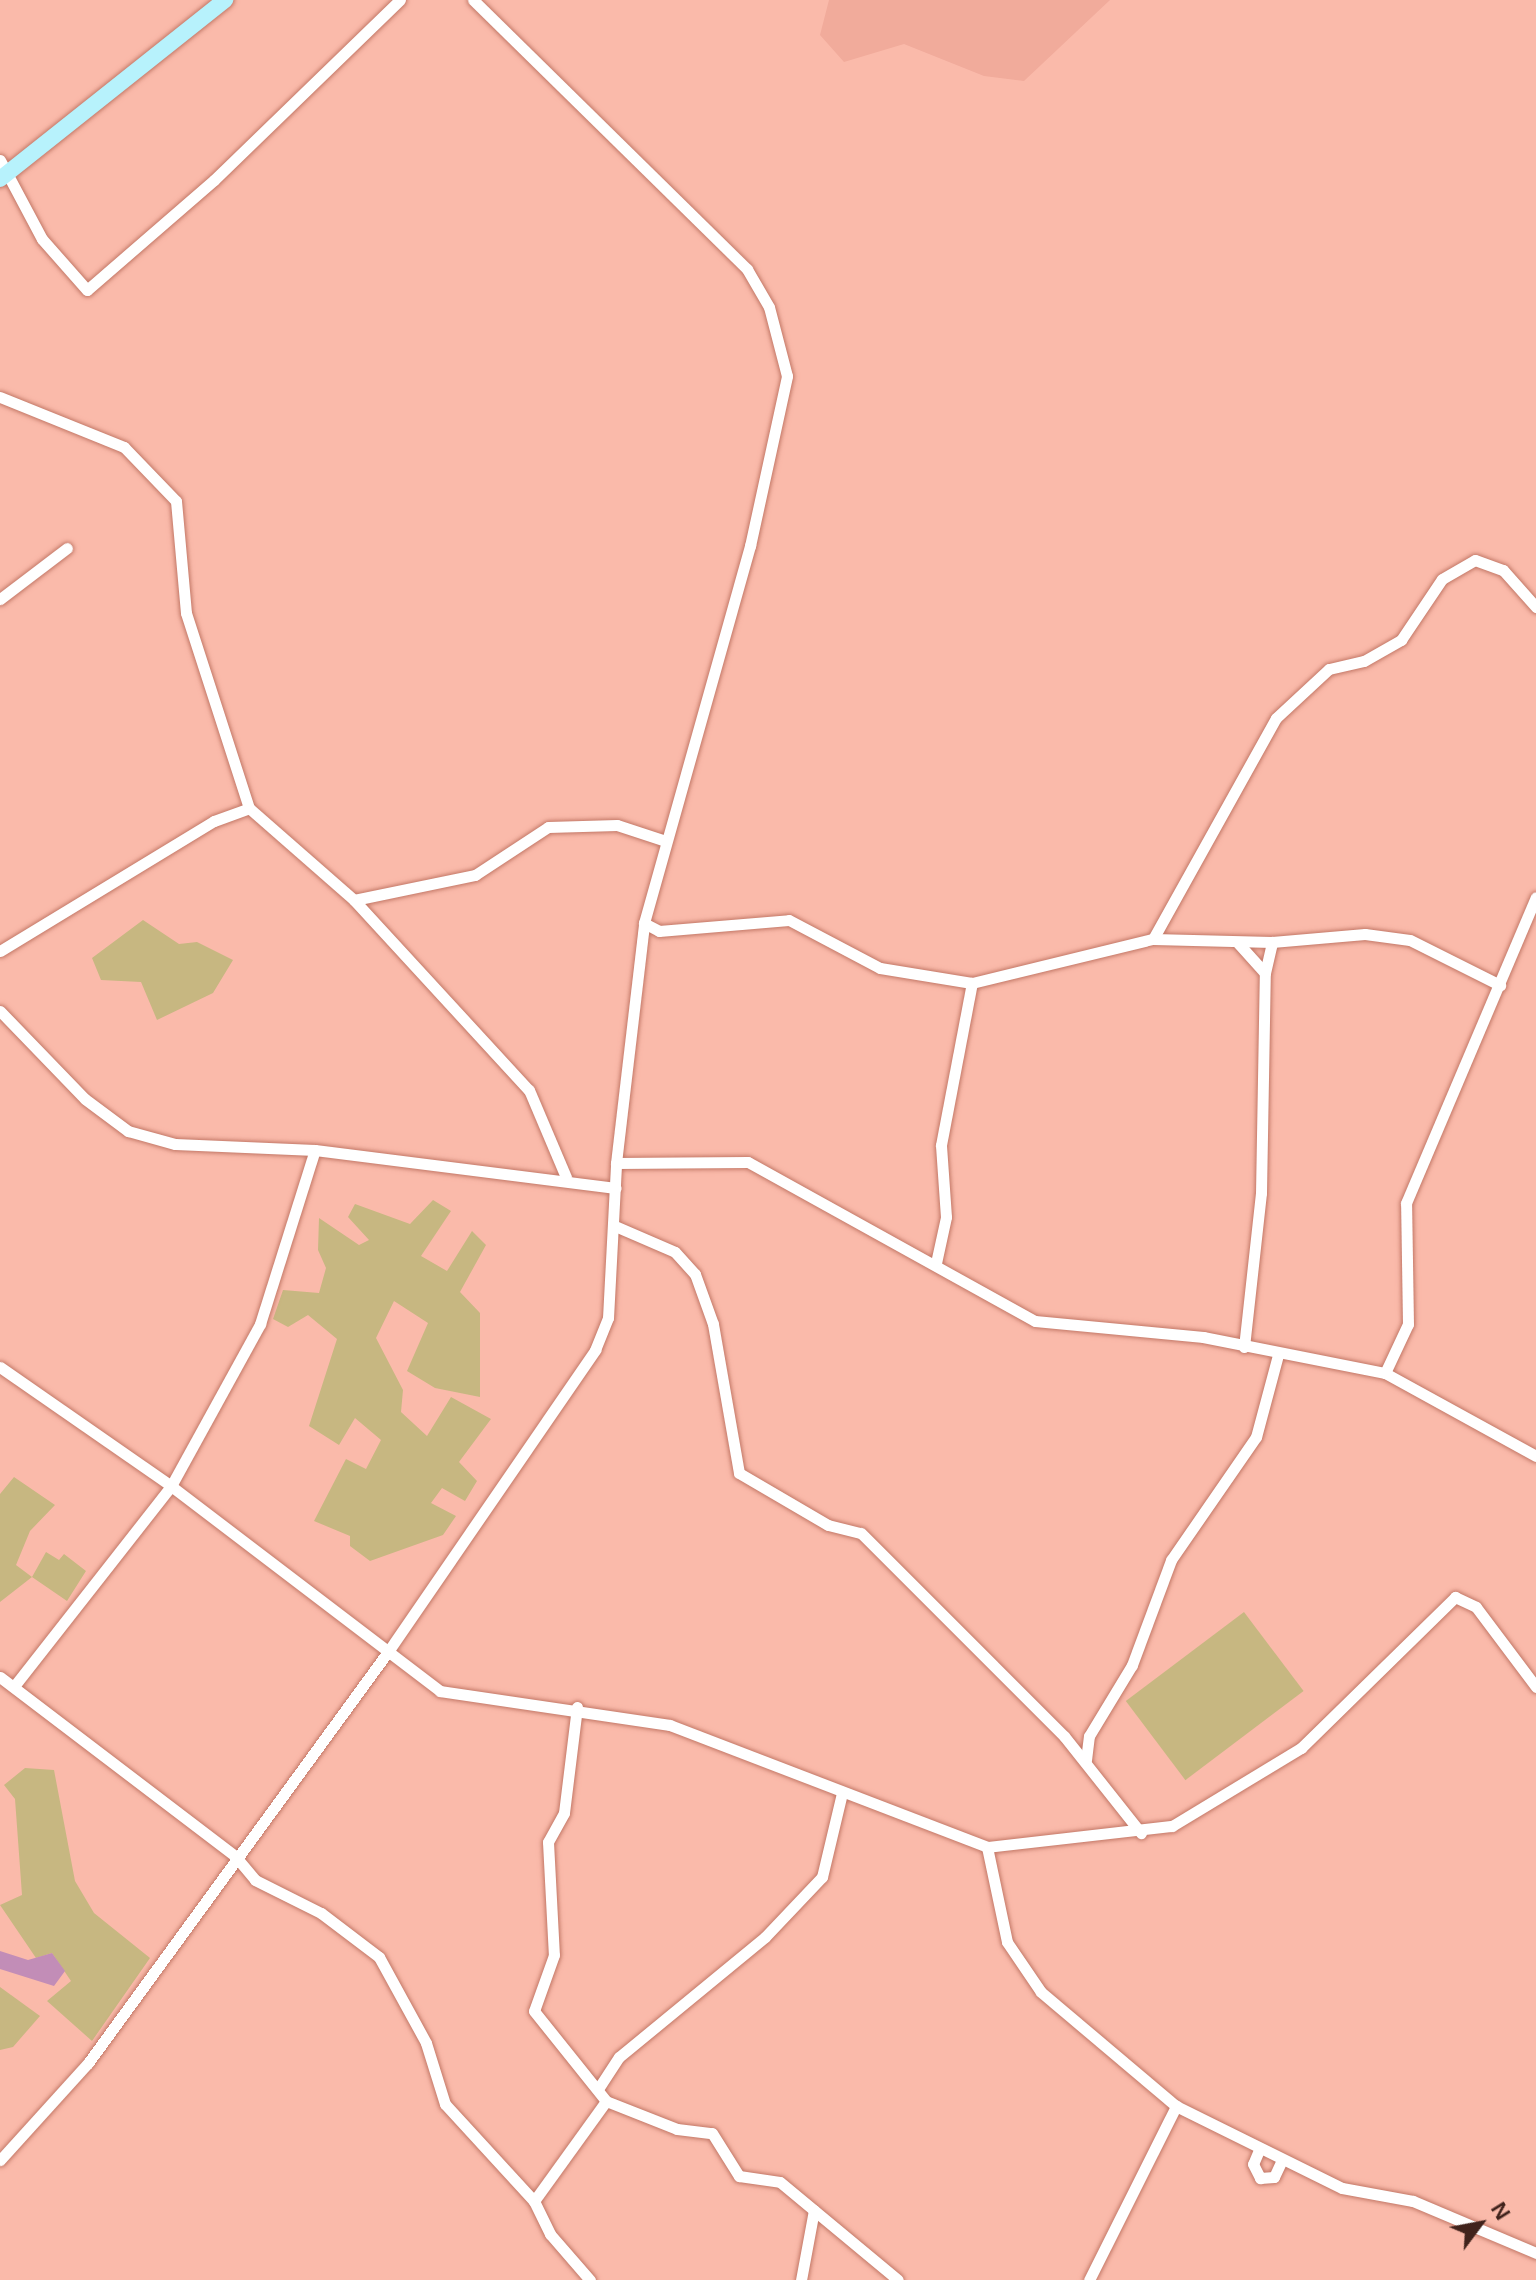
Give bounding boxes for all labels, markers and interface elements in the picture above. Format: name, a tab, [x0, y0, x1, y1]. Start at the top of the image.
north arrow	[1440, 2184, 1520, 2264]
text: N	[1486, 2198, 1516, 2224]

